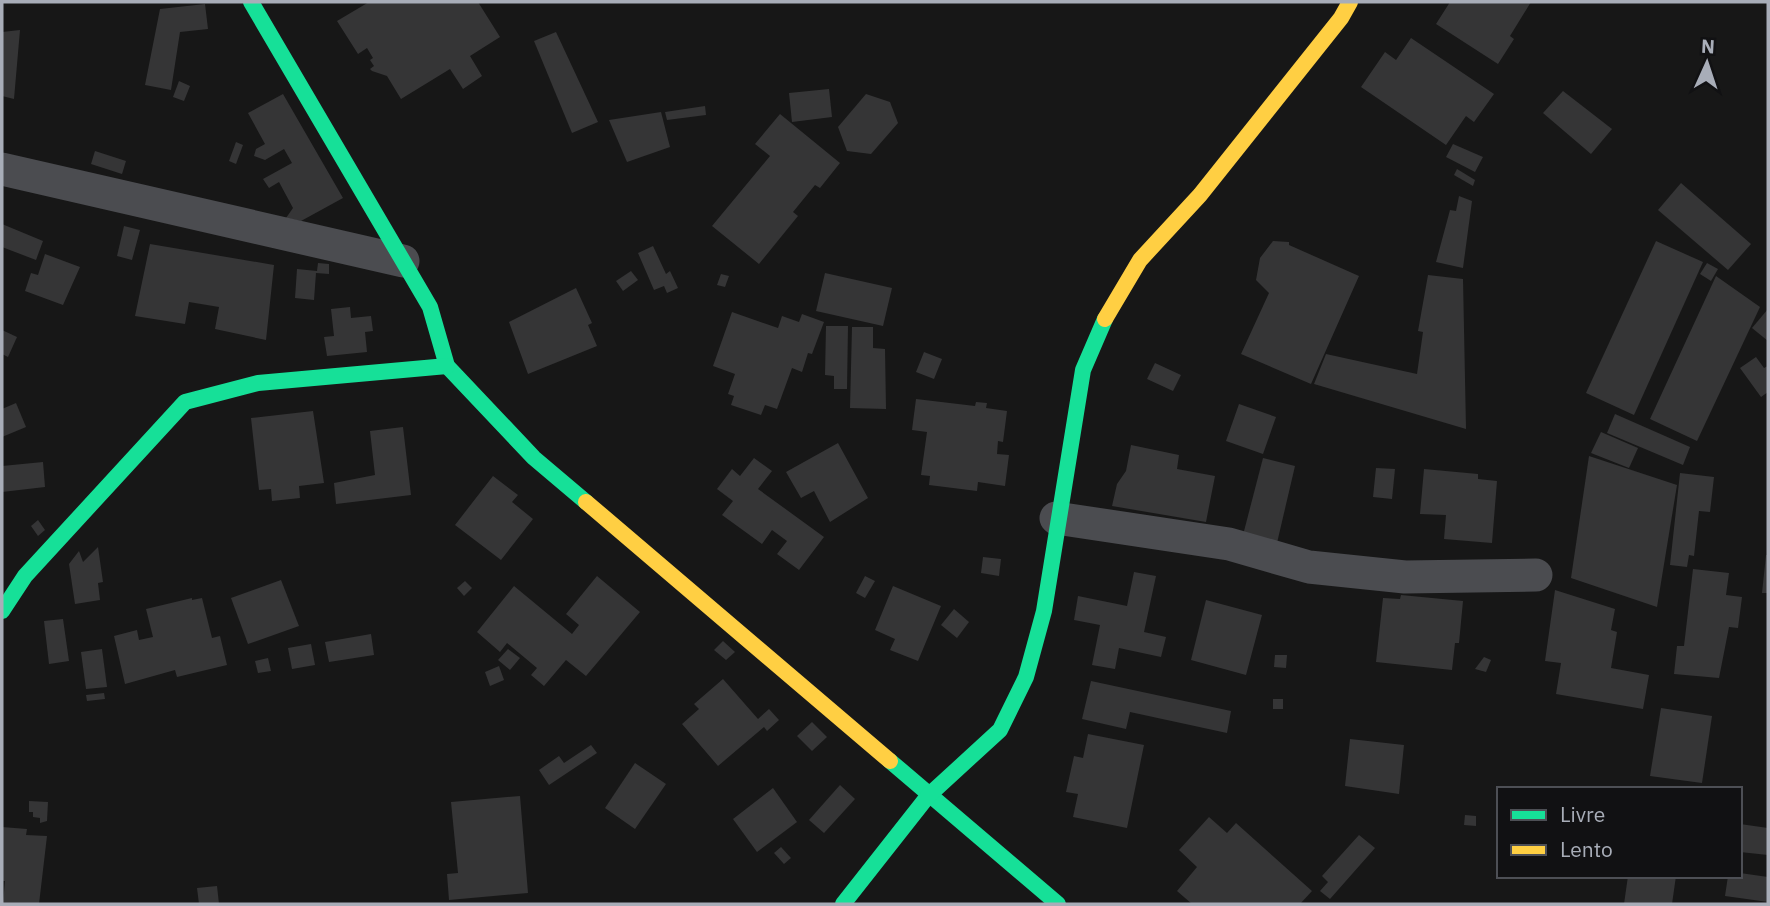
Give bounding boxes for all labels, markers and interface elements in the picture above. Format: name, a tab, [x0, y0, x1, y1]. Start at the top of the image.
north arrow	[1672, 28, 1742, 98]
text: N	[1700, 34, 1715, 58]
legend	[1497, 787, 1742, 878]
text: Livre	[1560, 800, 1605, 828]
text: Lento	[1560, 835, 1613, 863]

